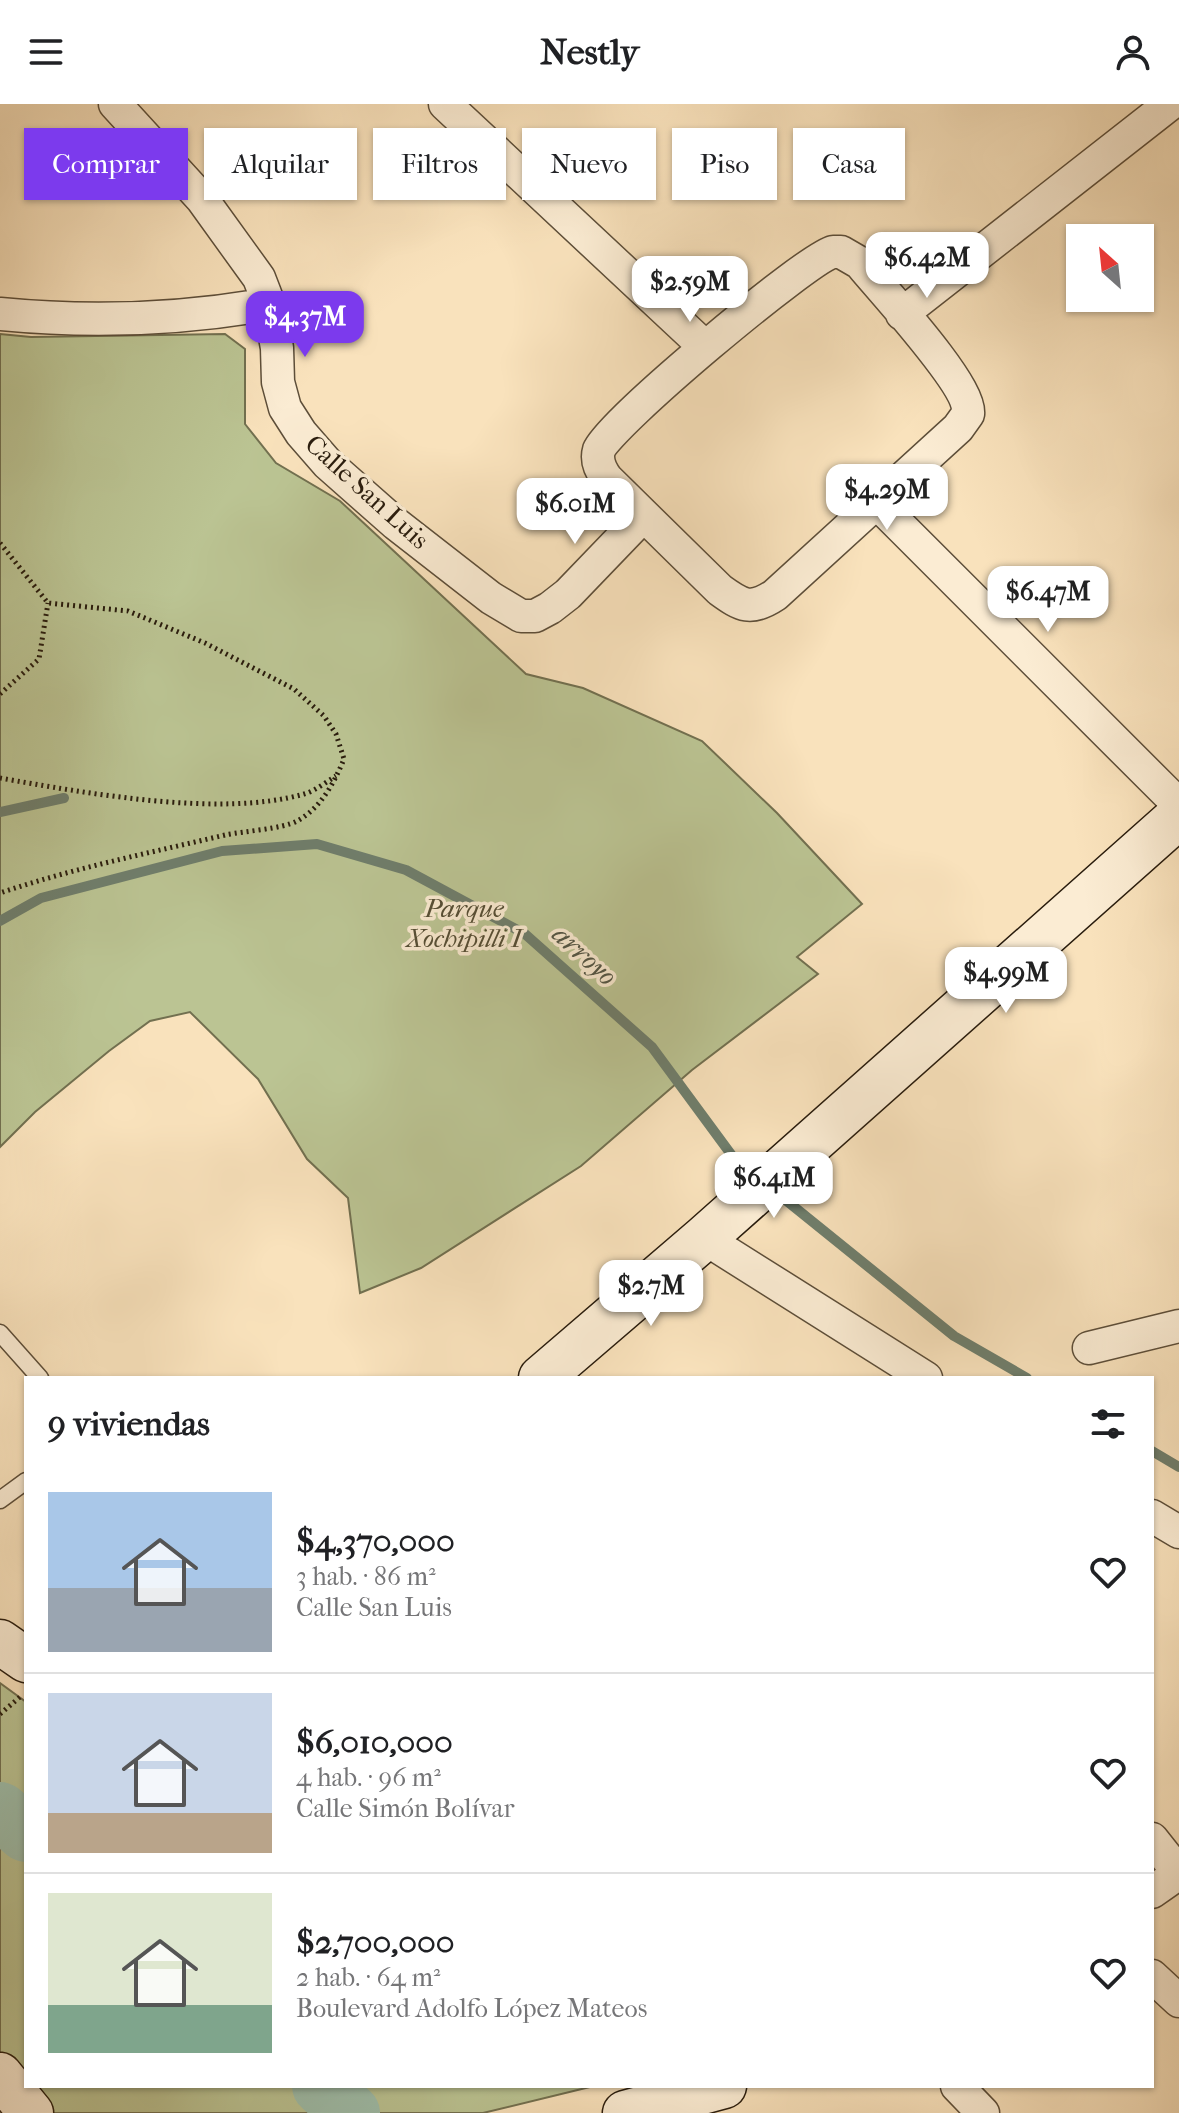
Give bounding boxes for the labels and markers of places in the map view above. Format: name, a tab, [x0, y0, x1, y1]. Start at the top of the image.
pin: $6.42M	[862, 232, 992, 300]
pin: $2.59M	[625, 256, 755, 324]
pin: $4.37M	[240, 291, 370, 359]
pin: $4.29M	[822, 464, 952, 532]
pin: $6.01M	[510, 478, 640, 546]
pin: $6.47M	[983, 566, 1113, 634]
pin: $4.99M	[941, 947, 1071, 1015]
pin: $6.41M	[709, 1152, 839, 1220]
pin: $2.7M	[595, 1260, 707, 1328]

